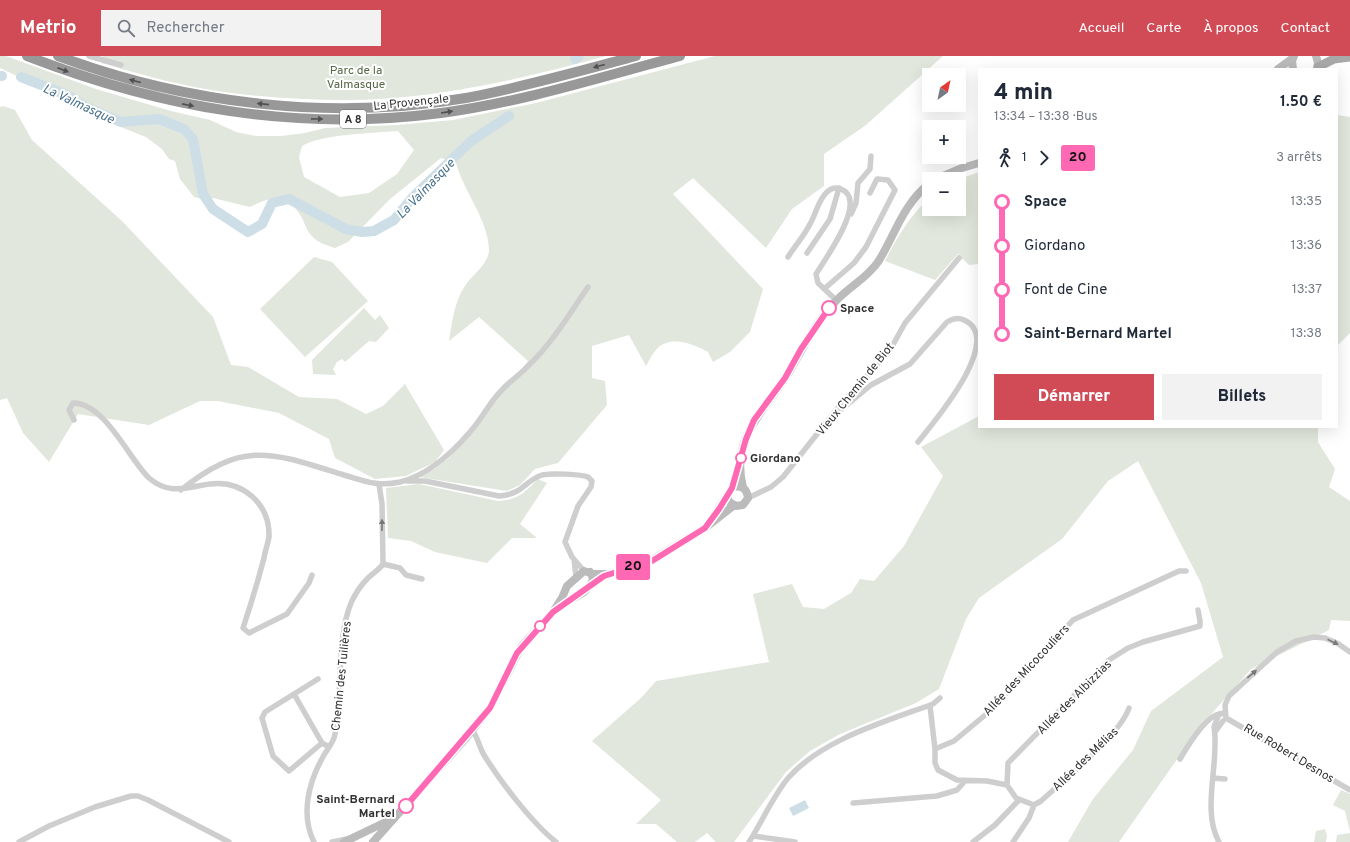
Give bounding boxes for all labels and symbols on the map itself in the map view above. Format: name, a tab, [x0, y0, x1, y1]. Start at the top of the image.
park label: Parc de la Valmasque	[327, 63, 385, 93]
one-way arrow	[593, 63, 605, 69]
one-way arrow	[58, 67, 70, 73]
north arrow	[922, 68, 966, 112]
one-way arrow	[129, 78, 141, 84]
water label: La Valmasque	[40, 81, 117, 129]
street label: La Provençale	[373, 91, 450, 115]
one-way arrow	[257, 100, 269, 107]
one-way arrow	[182, 102, 194, 108]
one-way arrow	[441, 109, 453, 115]
road number: A 8	[340, 110, 366, 128]
one-way arrow	[311, 116, 324, 122]
water label: La Valmasque	[394, 156, 459, 223]
marker: Space	[821, 300, 837, 316]
place label: Space	[840, 301, 875, 317]
street label: Vieux Chemin de Biot	[813, 340, 898, 439]
place label: Giordano	[750, 451, 801, 467]
marker: Giordano	[735, 452, 747, 464]
one-way arrow	[379, 518, 385, 531]
line badge: 20	[615, 554, 651, 580]
street label: Chemin des Tuilières	[328, 620, 356, 732]
unlabelled marker	[534, 620, 546, 632]
street label: Allée des Micocouliers	[980, 621, 1073, 720]
one-way arrow	[1327, 639, 1339, 645]
street label: Allée des Albizzias	[1034, 657, 1116, 739]
one-way arrow	[1247, 670, 1258, 679]
street label: Rue Robert Desnos	[1240, 720, 1337, 787]
street label: Allée des Mélias	[1049, 724, 1122, 795]
place label: Saint-Bernard Martel	[316, 792, 395, 822]
marker: Saint-Bernard Martel	[398, 798, 414, 814]

